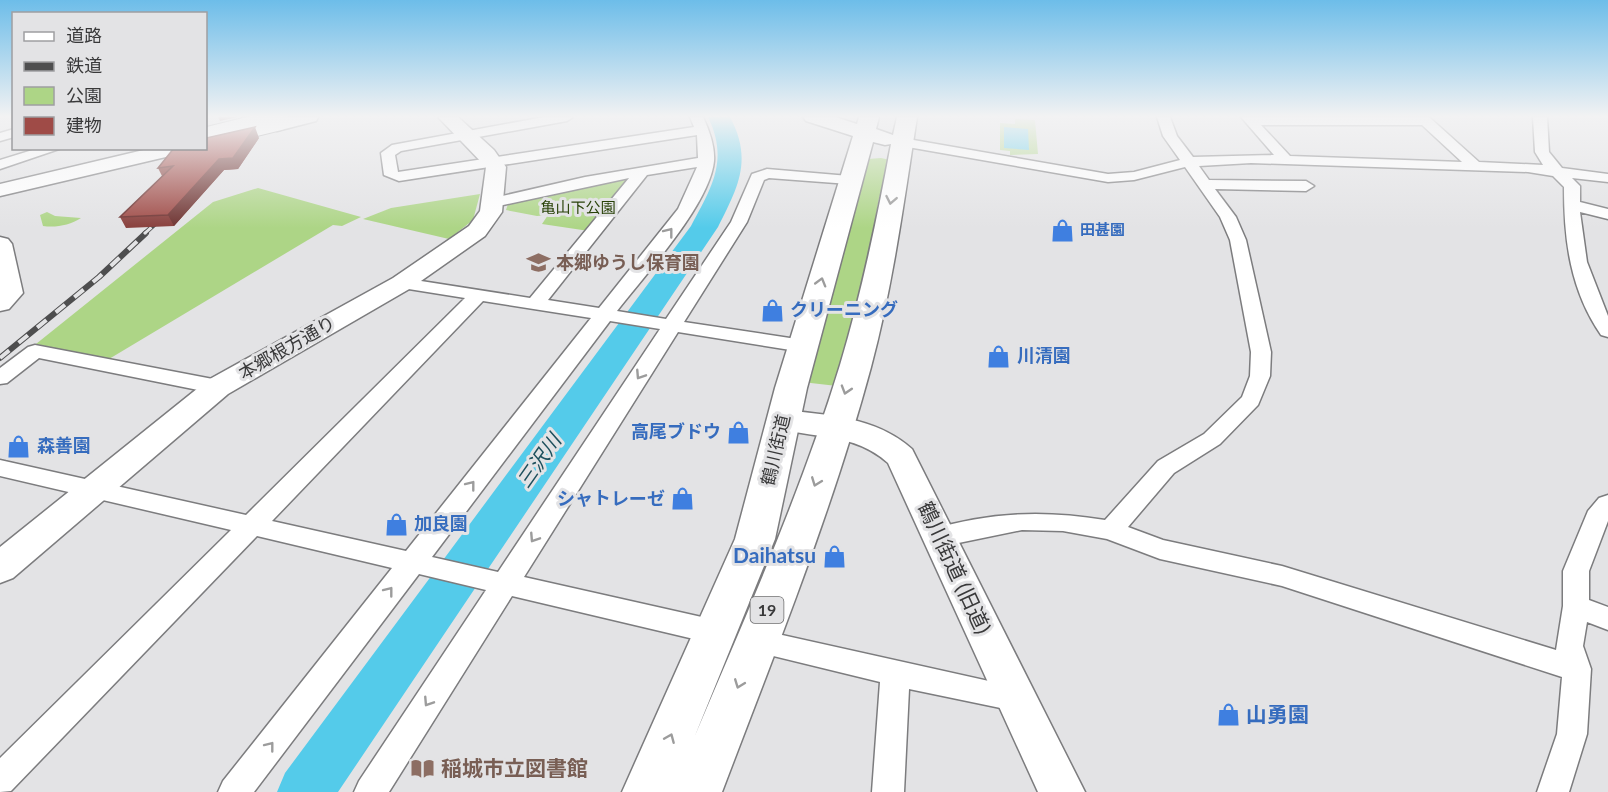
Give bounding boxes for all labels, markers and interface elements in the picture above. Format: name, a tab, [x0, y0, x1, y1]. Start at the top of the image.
legend	[12, 12, 207, 150]
text: 道路	[66, 24, 102, 46]
text: 鉄道	[66, 54, 102, 76]
text: 公園	[66, 84, 102, 106]
text: 建物	[66, 114, 102, 136]
one-way arrow	[885, 195, 898, 205]
park label: 亀山下公園	[540, 198, 616, 216]
shop icon: 田甚園	[1049, 217, 1075, 243]
place label: 田甚園	[1080, 220, 1125, 238]
one-way arrow	[661, 228, 672, 239]
school or university icon: 本郷ゆうし保育園	[525, 250, 551, 276]
place label: 本郷ゆうし保育園	[556, 251, 700, 273]
one-way arrow	[814, 277, 826, 288]
shop icon: クリーニング	[759, 297, 785, 323]
place label: クリーニング	[790, 298, 898, 320]
street label: 本郷根方通り	[234, 311, 339, 384]
shop icon: 川清園	[986, 343, 1012, 369]
place label: 川清園	[1017, 344, 1071, 366]
one-way arrow	[636, 368, 647, 379]
one-way arrow	[841, 384, 853, 394]
street label: 鶴川街道	[756, 412, 794, 487]
shop icon: 高尾ブドウ	[726, 419, 752, 445]
place label: 高尾ブドウ	[631, 420, 721, 442]
water label: 三沢川	[511, 427, 566, 492]
shop icon: 森善園	[6, 433, 32, 459]
place label: 森善園	[37, 434, 91, 456]
one-way arrow	[811, 476, 824, 487]
one-way arrow	[464, 481, 475, 492]
shop icon: シャトレーゼ	[670, 486, 696, 512]
place label: シャトレーゼ	[557, 487, 665, 509]
street label: 鶴川街道 (旧道)	[914, 497, 997, 637]
shop icon: 加良園	[383, 511, 409, 537]
place label: 加良園	[414, 512, 468, 534]
one-way arrow	[531, 532, 542, 543]
place label: Daihatsu	[733, 542, 816, 567]
shop icon: Daihatsu	[821, 543, 847, 569]
one-way arrow	[381, 587, 392, 598]
road number: 19	[750, 597, 783, 623]
one-way arrow	[734, 678, 746, 689]
one-way arrow	[424, 696, 436, 706]
place label: 山勇園	[1246, 701, 1309, 726]
shop icon: 山勇園	[1215, 702, 1241, 728]
one-way arrow	[663, 734, 675, 745]
one-way arrow	[262, 741, 273, 752]
place label: 稲城市立図書館	[441, 755, 588, 780]
library icon: 稲城市立図書館	[410, 756, 436, 782]

